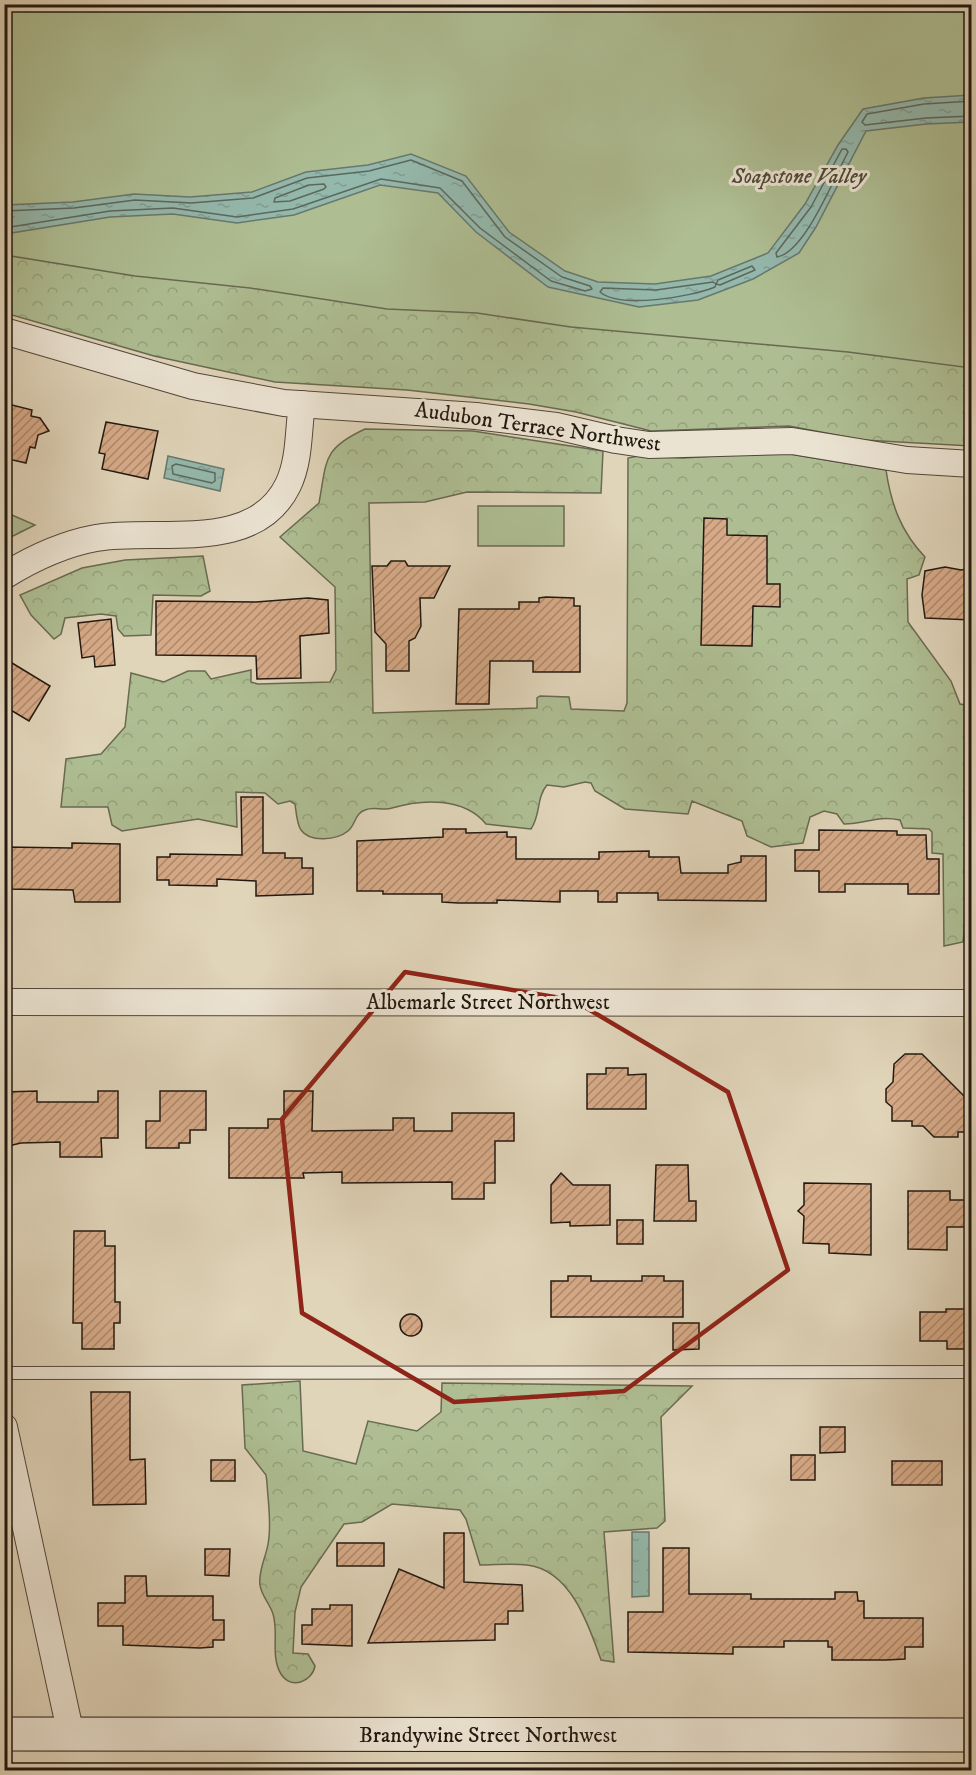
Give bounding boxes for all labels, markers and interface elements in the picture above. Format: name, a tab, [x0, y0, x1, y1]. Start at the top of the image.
park label: Soapstone Valley	[731, 163, 867, 190]
street label: Audubon Terrace Northwest	[413, 396, 663, 458]
street label: Albemarle Street Northwest	[366, 989, 610, 1016]
street label: Brandywine Street Northwest	[359, 1722, 617, 1749]

